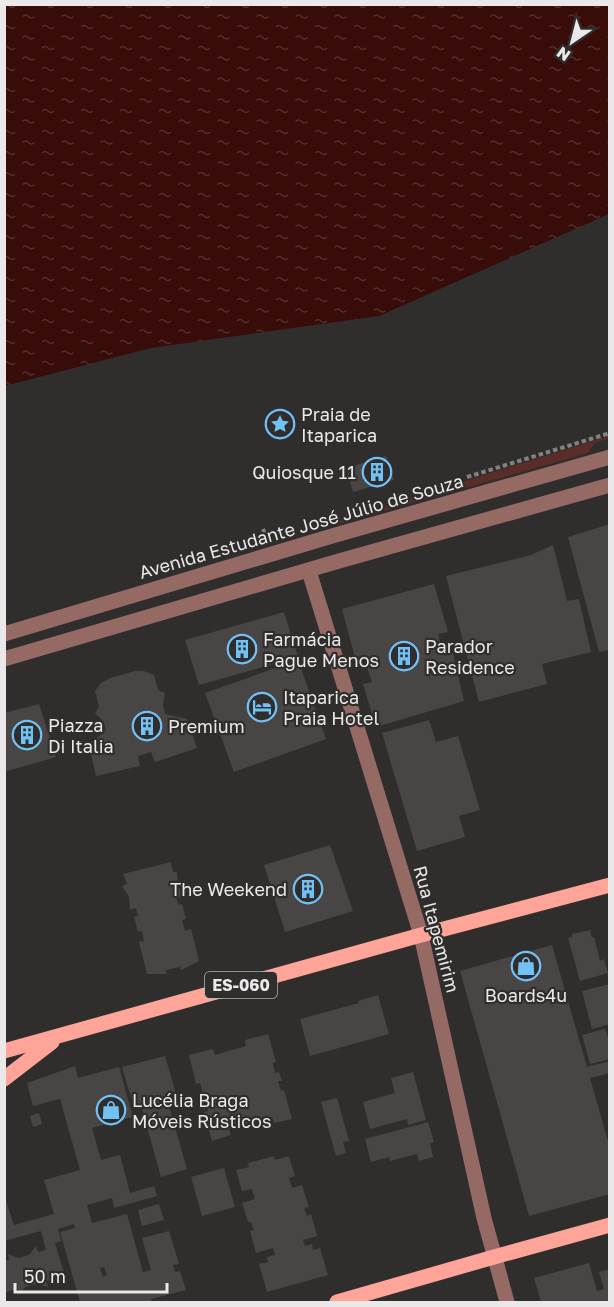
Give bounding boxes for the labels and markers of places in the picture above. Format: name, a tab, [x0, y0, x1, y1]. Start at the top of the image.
place label: Praia de Itaparica	[301, 403, 377, 446]
place icon: Praia de Itaparica	[264, 408, 296, 440]
building icon: Quiosque 11	[361, 456, 393, 488]
place label: Quiosque 11	[252, 461, 356, 483]
place label: Farmácia Pague Menos	[263, 628, 379, 671]
building icon: Farmácia Pague Menos	[226, 633, 258, 665]
place label: Parador Residence	[425, 635, 515, 678]
building icon: Parador Residence	[388, 640, 420, 672]
place label: Itaparica Praia Hotel	[283, 686, 379, 729]
hotel icon: Itaparica Praia Hotel	[246, 691, 278, 723]
building icon: Premium	[131, 710, 163, 742]
place label: Piazza Di Italia	[48, 714, 114, 757]
place label: Premium	[168, 715, 245, 737]
building icon: Piazza Di Italia	[11, 719, 43, 751]
building icon: The Weekend	[292, 873, 324, 905]
place label: The Weekend	[170, 878, 287, 900]
shop icon: Boards4u	[510, 950, 542, 982]
place label: Boards4u	[485, 984, 567, 1006]
place label: Lucélia Braga Móveis Rústicos	[132, 1089, 271, 1132]
shop icon: Lucélia Braga Móveis Rústicos	[95, 1094, 127, 1126]

